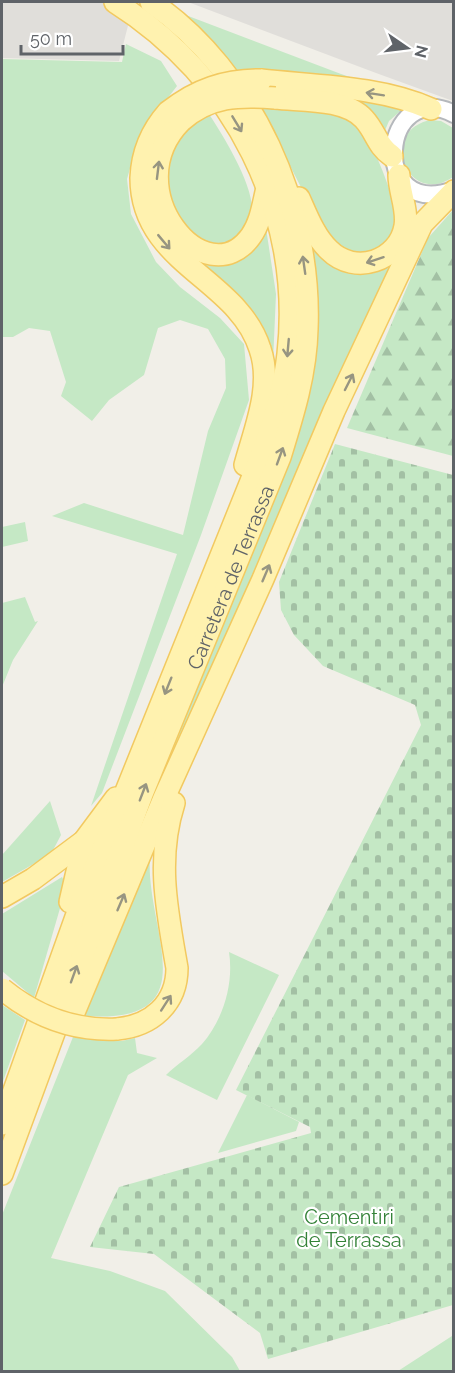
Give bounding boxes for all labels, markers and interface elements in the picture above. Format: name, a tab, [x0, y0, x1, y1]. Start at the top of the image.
scale bar	[21, 18, 123, 56]
north arrow	[377, 18, 437, 78]
text: 50 m	[30, 28, 72, 49]
text: N	[410, 43, 432, 60]
one-way arrow	[366, 88, 385, 99]
one-way arrow	[231, 115, 243, 132]
one-way arrow	[153, 161, 164, 181]
one-way arrow	[157, 233, 170, 249]
one-way arrow	[298, 255, 309, 275]
one-way arrow	[366, 255, 385, 266]
one-way arrow	[282, 337, 293, 357]
one-way arrow	[343, 373, 355, 391]
one-way arrow	[275, 447, 286, 466]
street label: Carretera de Terrassa	[182, 482, 279, 673]
one-way arrow	[261, 564, 272, 583]
one-way arrow	[162, 676, 173, 695]
one-way arrow	[138, 783, 149, 802]
one-way arrow	[116, 893, 127, 911]
one-way arrow	[69, 965, 80, 984]
one-way arrow	[161, 995, 173, 1012]
park label: Cementiri de Terrassa	[296, 1205, 402, 1252]

